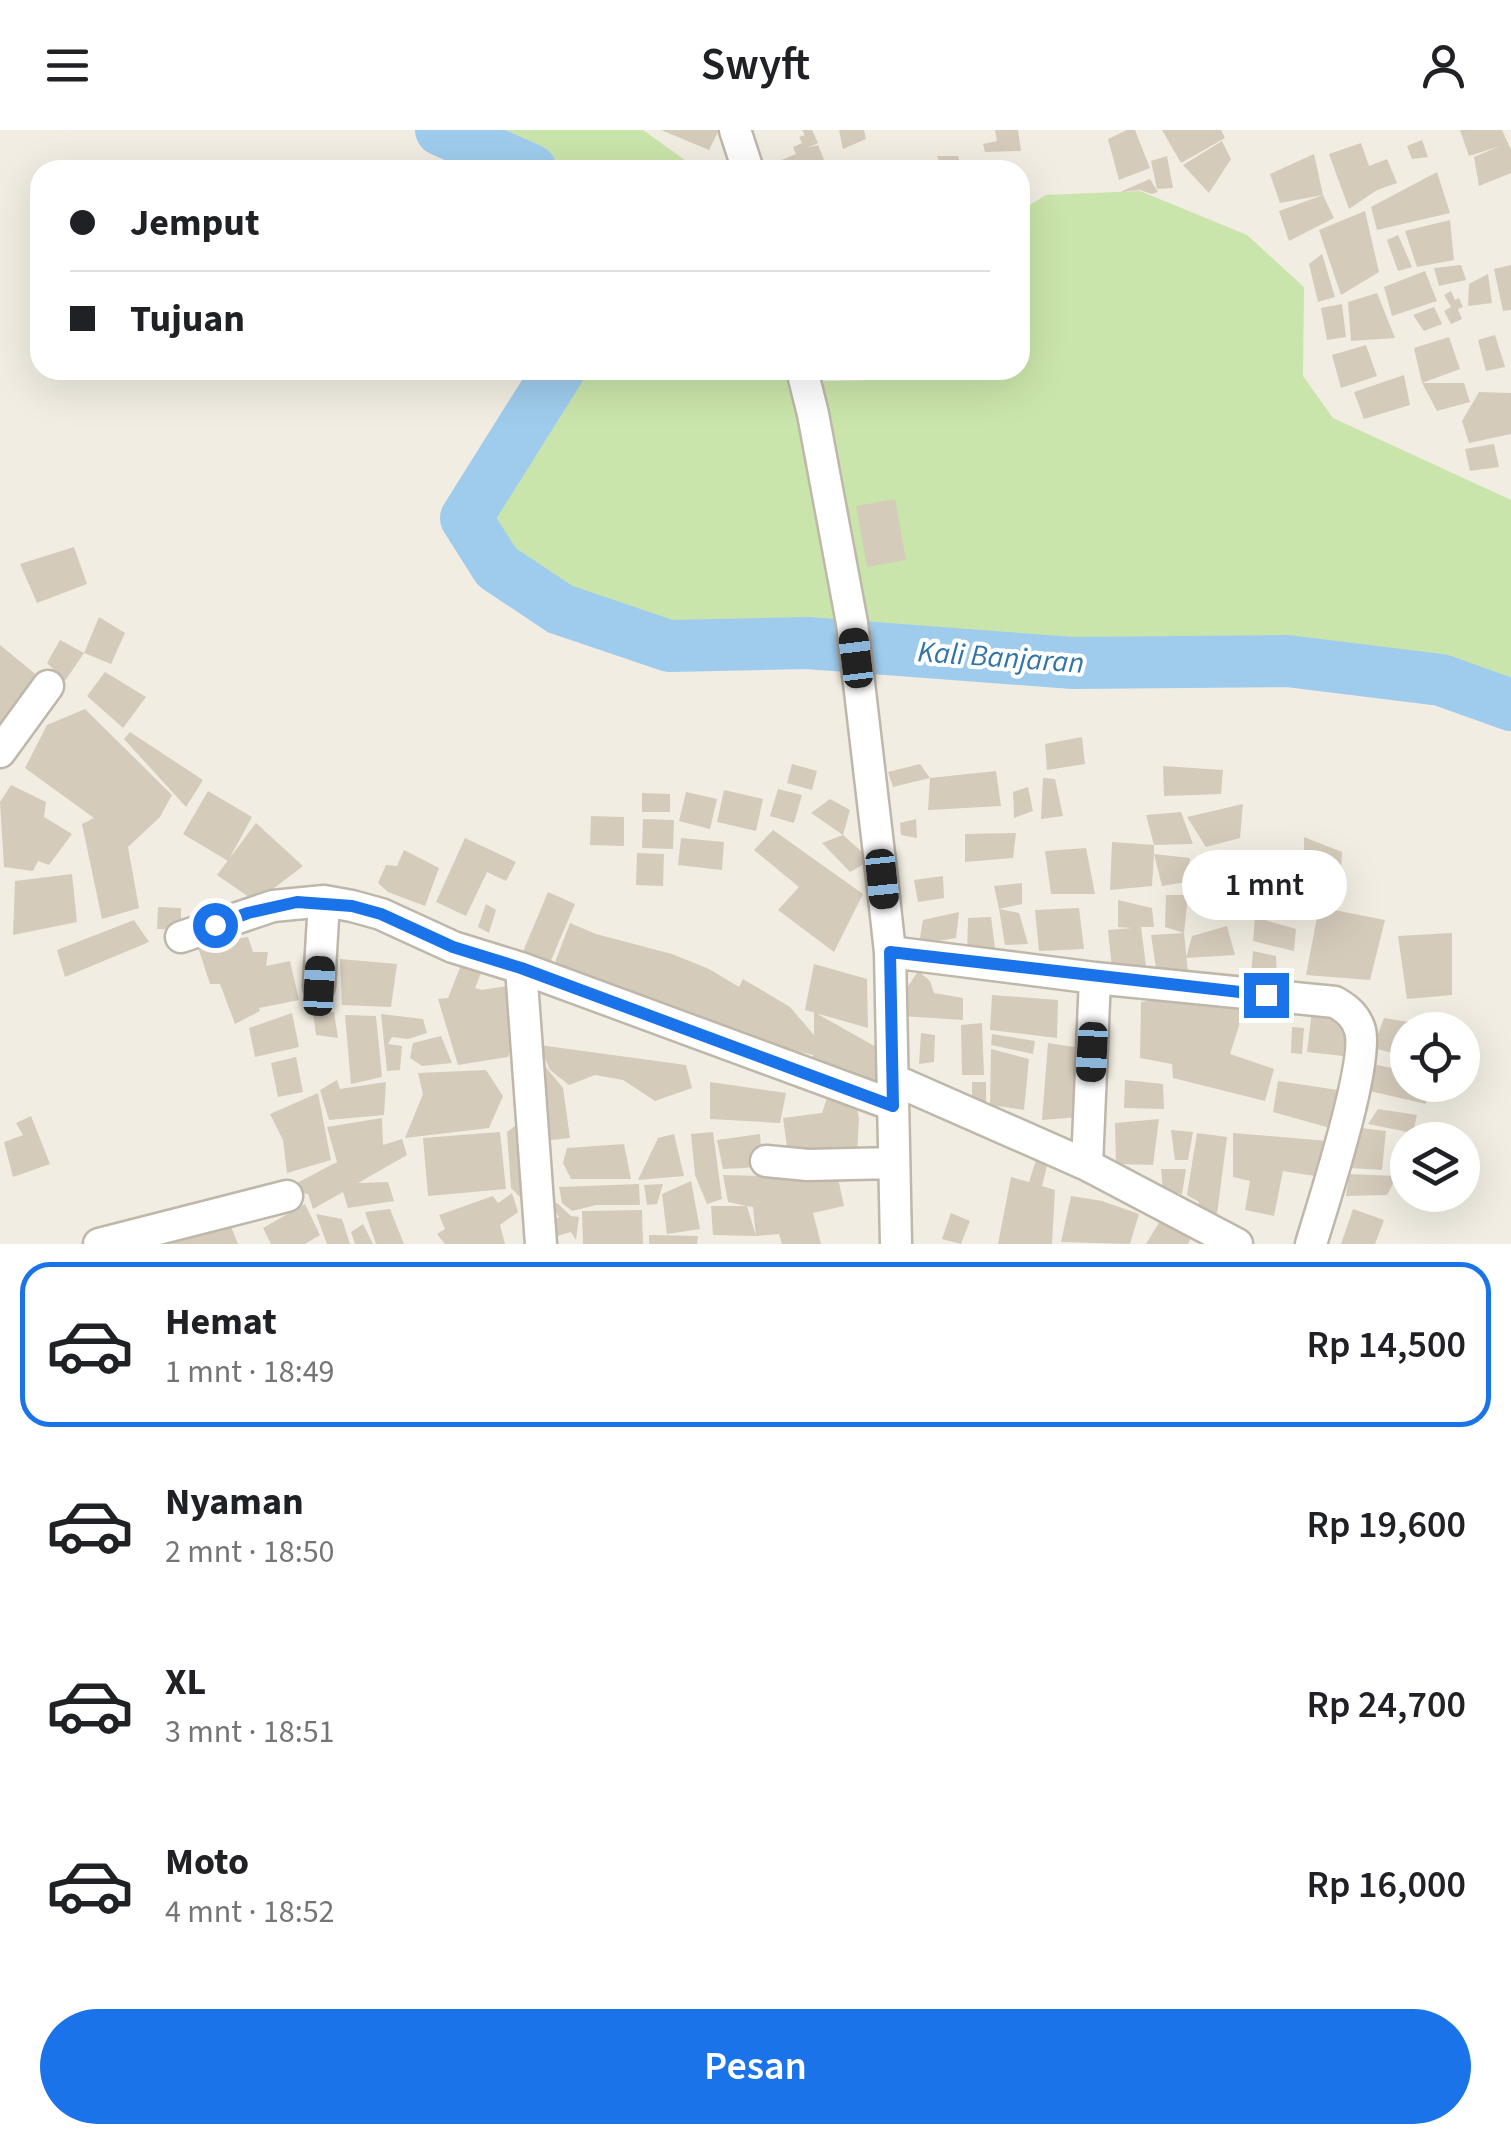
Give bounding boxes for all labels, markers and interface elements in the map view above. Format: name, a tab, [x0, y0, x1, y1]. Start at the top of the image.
text: Swyft	[701, 33, 810, 97]
icon: menu	[40, 38, 95, 93]
icon: person	[1416, 38, 1471, 93]
text: Jemput	[130, 196, 260, 250]
text: Tujuan	[130, 292, 245, 346]
car	[837, 626, 875, 690]
water label: Kali Banjaran	[916, 630, 1086, 685]
car	[864, 848, 900, 910]
callout: 1 mnt	[1184, 850, 1348, 920]
text: 1 mnt	[1225, 862, 1304, 908]
route start	[193, 903, 238, 948]
car	[302, 955, 336, 1017]
route end	[1244, 973, 1289, 1018]
map controls	[1390, 1012, 1480, 1212]
button: locate	[1390, 1012, 1480, 1102]
car	[1075, 1021, 1109, 1083]
button: layers	[1390, 1122, 1480, 1212]
text: Hemat	[165, 1295, 277, 1349]
icon: car	[45, 1300, 135, 1390]
text: Rp 14,500	[1307, 1318, 1466, 1372]
text: 1 mnt · 18:49	[165, 1349, 335, 1395]
text: Nyaman	[165, 1475, 304, 1529]
icon: car	[45, 1480, 135, 1570]
text: Rp 19,600	[1307, 1498, 1466, 1552]
text: 2 mnt · 18:50	[165, 1529, 335, 1575]
text: XL	[165, 1655, 206, 1709]
icon: car	[45, 1660, 135, 1750]
text: Rp 24,700	[1307, 1678, 1466, 1732]
text: 3 mnt · 18:51	[165, 1709, 335, 1755]
text: Moto	[165, 1835, 249, 1889]
icon: car	[45, 1840, 135, 1930]
text: Rp 16,000	[1307, 1858, 1466, 1912]
text: 4 mnt · 18:52	[165, 1889, 335, 1935]
button: Pesan	[40, 2009, 1471, 2124]

